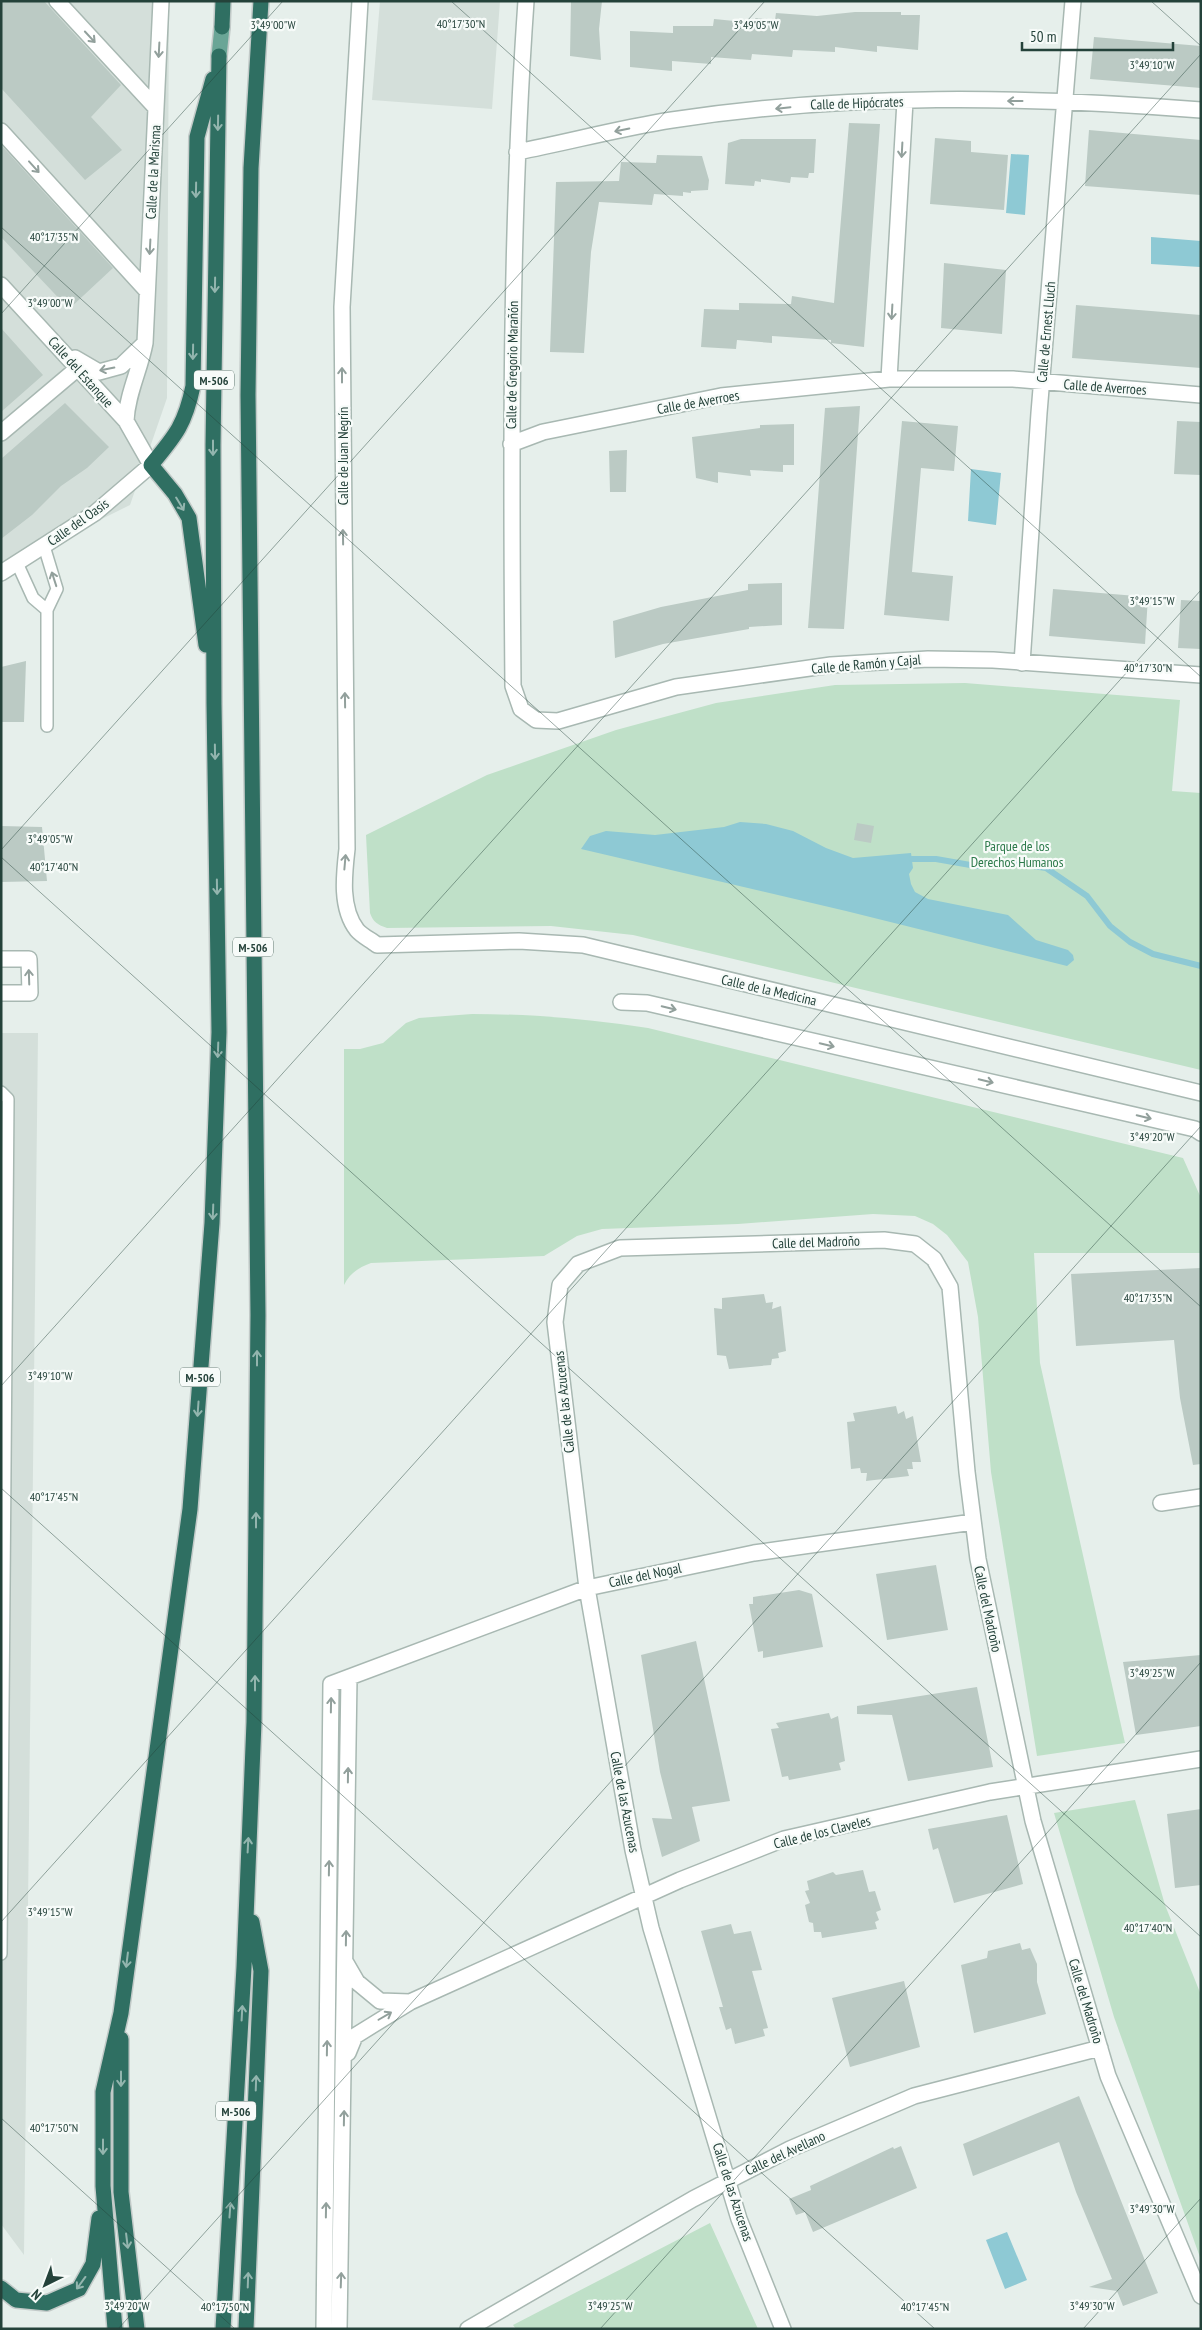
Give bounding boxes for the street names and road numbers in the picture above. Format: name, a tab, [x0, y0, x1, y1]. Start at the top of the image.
street label: Calle de Hipócrates	[810, 92, 904, 114]
street label: Calle de la Marisma	[142, 124, 164, 220]
street label: Calle de Ernest Lluch	[1033, 281, 1059, 383]
street label: Calle de Gregorio Marañón	[502, 301, 522, 429]
street label: Calle del Estanque	[44, 333, 118, 411]
road number: M-506	[194, 370, 234, 390]
street label: Calle de Averroes	[1063, 375, 1147, 399]
street label: Calle de Averroes	[655, 386, 741, 418]
street label: Calle de Juan Negrín	[334, 407, 352, 505]
street label: Calle del Oasis	[44, 494, 112, 550]
street label: Calle de Ramón y Cajal	[810, 650, 922, 678]
road number: M-506	[233, 938, 273, 956]
street label: Calle de la Medicina	[720, 970, 818, 1010]
street label: Calle del Madroño	[772, 1231, 860, 1253]
street label: Calle de las Azucenas	[550, 1350, 578, 1454]
road number: M-506	[180, 1368, 220, 1386]
street label: Calle del Nogal	[607, 1558, 684, 1591]
street label: Calle del Madroño	[970, 1564, 1006, 1654]
street label: Calle de las Azucenas	[606, 1750, 644, 1854]
street label: Calle de los Claveles	[772, 1811, 873, 1853]
street label: Calle del Madroño	[1065, 1956, 1107, 2046]
road number: M-506	[216, 2102, 256, 2120]
street label: Calle del Avellano	[742, 2127, 828, 2179]
street label: Calle de las Azucenas	[709, 2140, 757, 2244]

